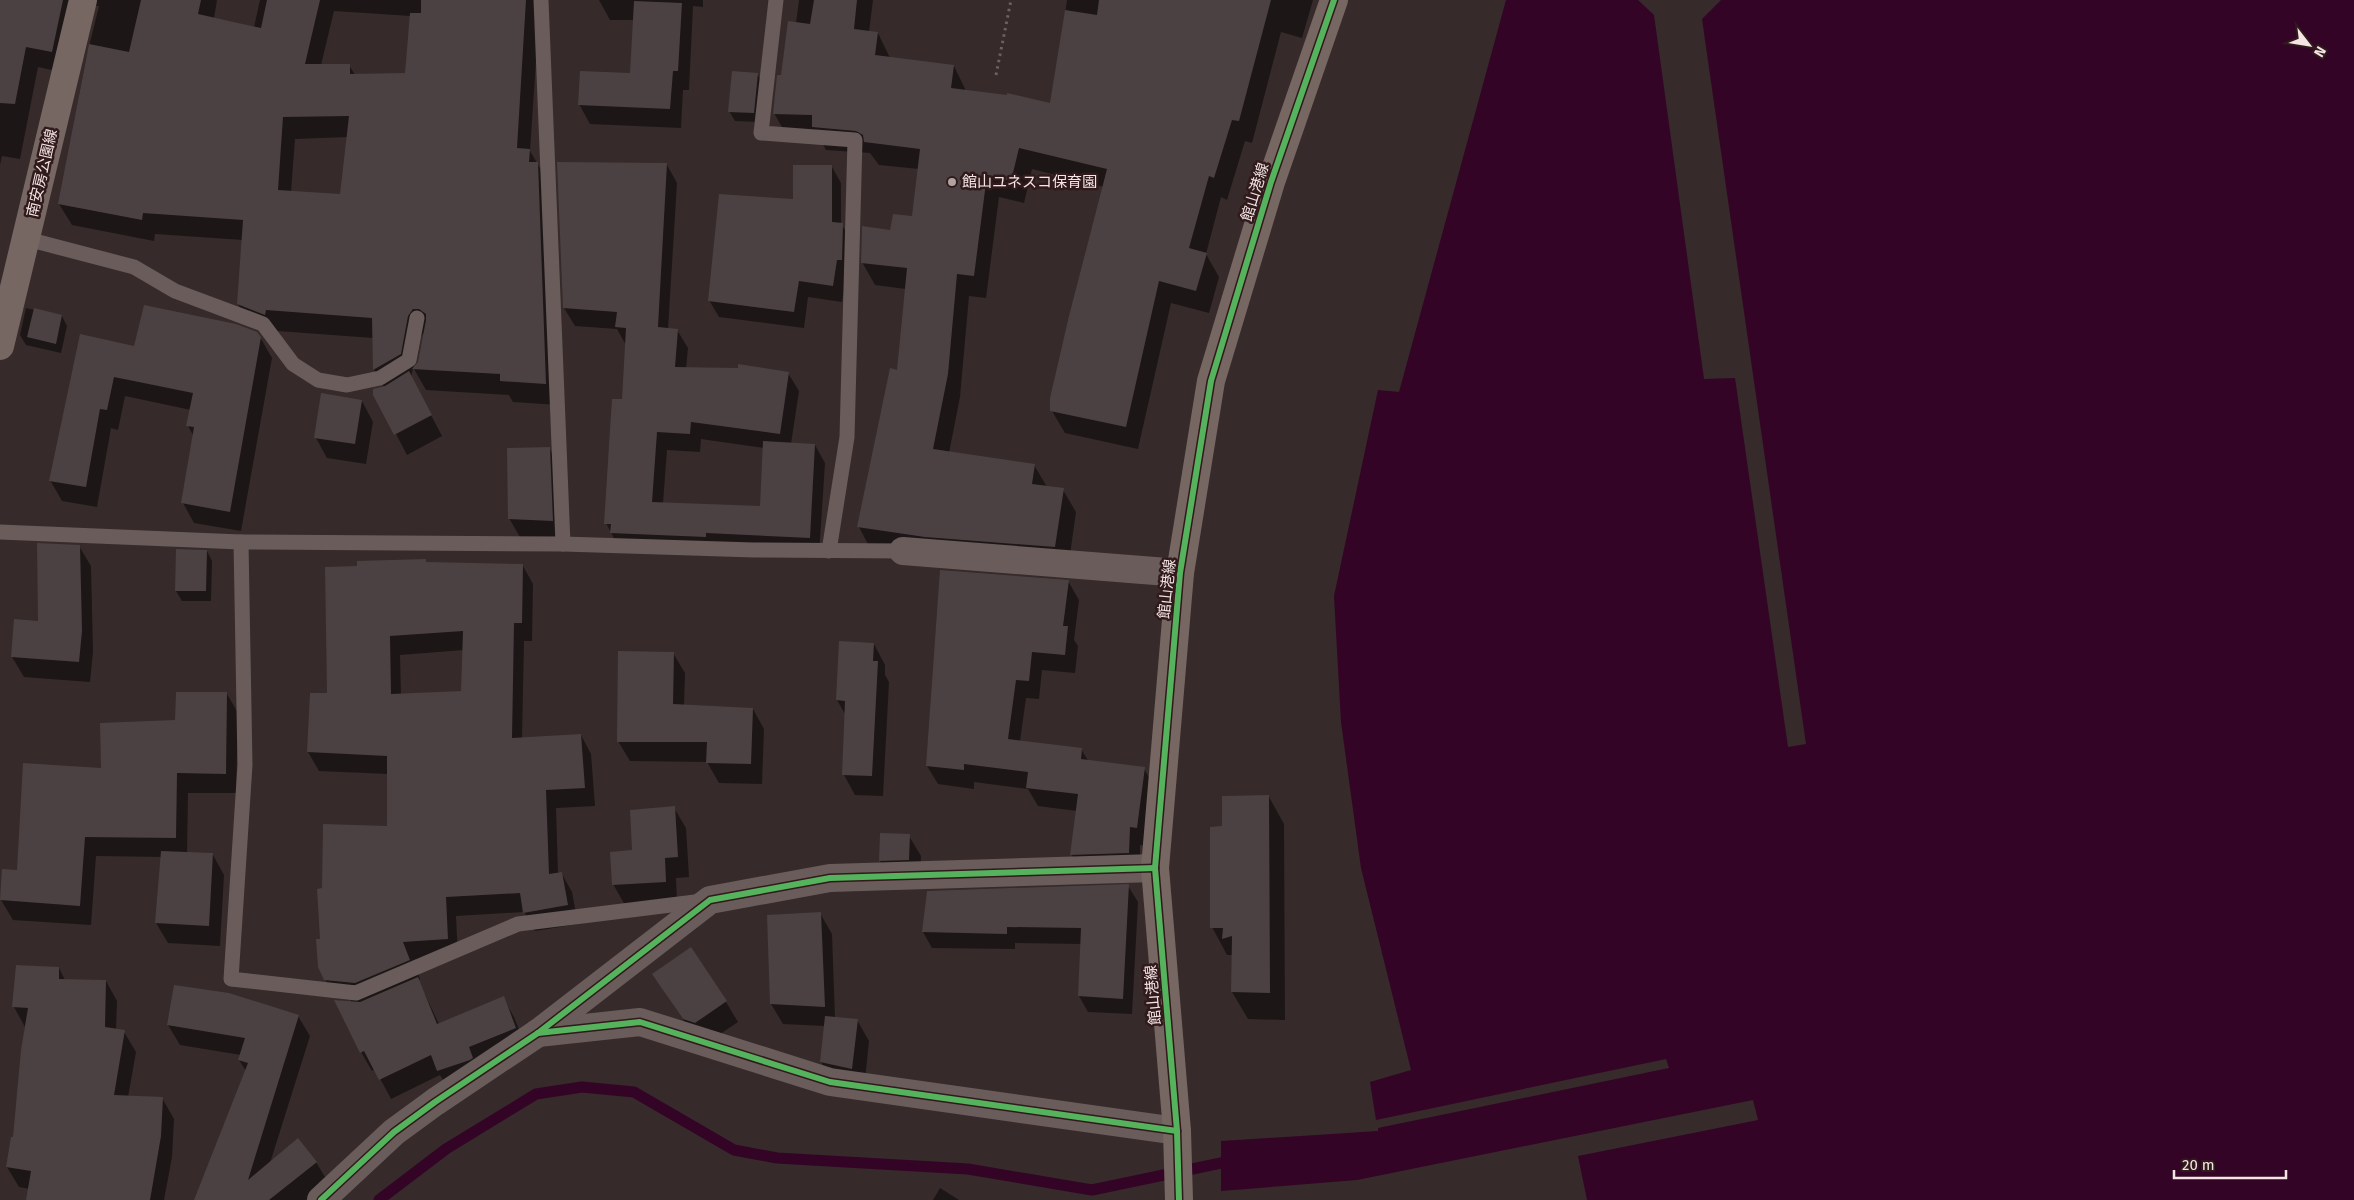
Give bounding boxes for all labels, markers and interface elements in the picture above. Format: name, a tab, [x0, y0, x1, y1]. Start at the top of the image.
north arrow	[2284, 20, 2334, 70]
text: N	[2310, 43, 2329, 60]
street label: 南安房公園線	[23, 127, 61, 219]
street label: 館山港線	[1238, 161, 1272, 223]
place label: 館山ユネスコ保育園	[962, 173, 1097, 191]
marker: 館山ユネスコ保育園	[946, 176, 958, 188]
street label: 館山港線	[1155, 558, 1179, 620]
street label: 館山港線	[1141, 964, 1165, 1026]
scale bar	[2174, 1148, 2286, 1180]
text: 20 m	[2182, 1156, 2215, 1174]

